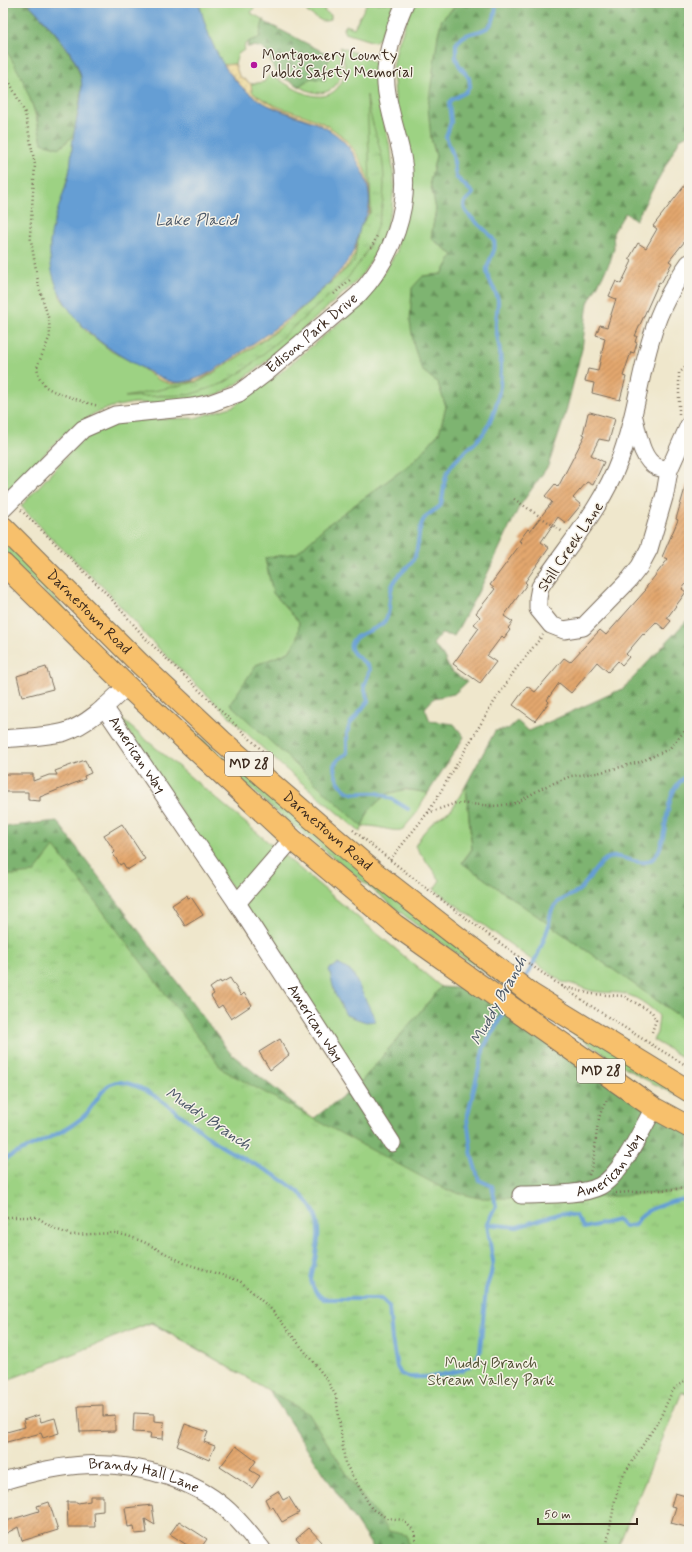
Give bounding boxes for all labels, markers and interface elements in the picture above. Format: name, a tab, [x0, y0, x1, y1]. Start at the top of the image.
place label: Montgomery County Public Safety Memorial	[262, 46, 413, 83]
marker: Montgomery County Public Safety Memorial	[249, 60, 259, 70]
water label: Lake Placid	[155, 210, 239, 231]
street label: Edison Park Drive	[262, 289, 363, 378]
street label: Still Creek Lane	[534, 498, 608, 596]
street label: Darnestown Road	[42, 566, 136, 660]
street label: American Way	[103, 712, 170, 798]
road number: MD 28	[225, 752, 273, 776]
street label: Darnestown Road	[278, 787, 376, 876]
water label: Muddy Branch	[466, 952, 532, 1049]
street label: American Way	[282, 980, 347, 1066]
road number: MD 28	[577, 1059, 625, 1083]
water label: Muddy Branch	[161, 1083, 255, 1155]
street label: American Way	[575, 1130, 648, 1202]
park label: Muddy Branch Stream Valley Park	[428, 1354, 555, 1391]
street label: Brandy Hall Lane	[88, 1454, 203, 1498]
scale bar	[538, 1500, 637, 1526]
text: 50 m	[544, 1507, 571, 1523]

